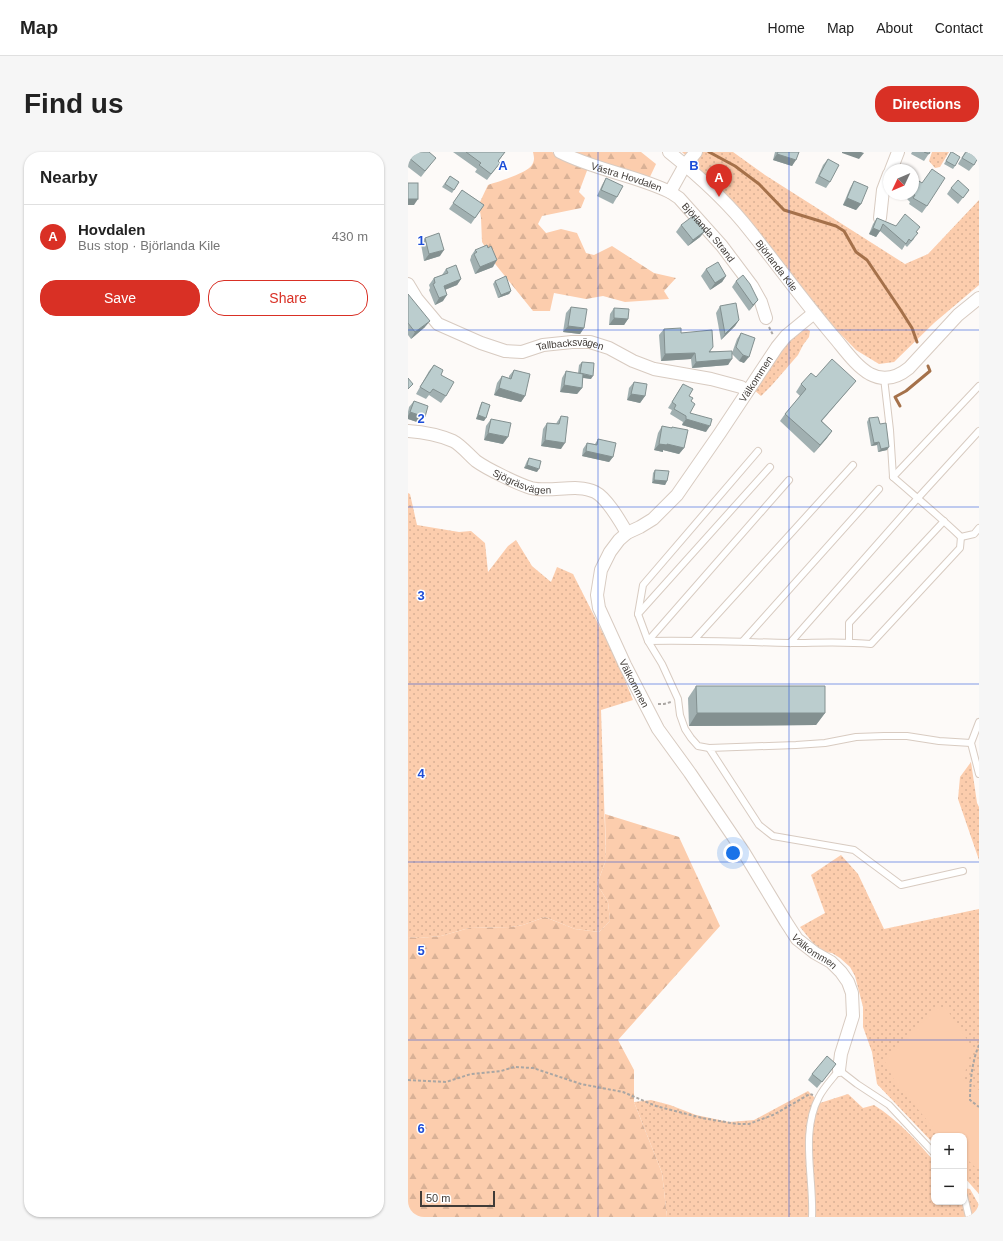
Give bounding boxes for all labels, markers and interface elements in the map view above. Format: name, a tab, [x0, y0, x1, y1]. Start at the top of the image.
text: Map	[20, 17, 58, 38]
text: Home	[768, 20, 805, 36]
text: Map	[827, 20, 854, 36]
text: About	[876, 20, 913, 36]
text: Contact	[935, 20, 983, 36]
button: Directions	[875, 86, 979, 122]
text: Find us	[24, 88, 124, 119]
text: A	[498, 158, 508, 173]
text: B	[689, 158, 699, 173]
street label: Västra Hovdalen	[590, 160, 664, 193]
pin: A	[706, 164, 732, 197]
north arrow	[883, 164, 919, 200]
text: Nearby	[40, 168, 98, 187]
street label: Björlanda Strand	[680, 200, 737, 264]
text: Hovdalen	[78, 221, 146, 238]
text: A	[48, 229, 58, 244]
text: 430 m	[332, 229, 368, 244]
text: 1	[417, 233, 425, 248]
street label: Björlanda Kile	[754, 237, 800, 293]
text: Bus stop · Björlanda Kile	[78, 238, 220, 253]
button: Save	[40, 280, 200, 316]
button: Share	[208, 280, 368, 316]
street label: Tallbacksvägen	[535, 336, 605, 352]
street label: Välkommen	[737, 354, 775, 404]
text: 2	[417, 411, 425, 426]
street label: Sjögräsvägen	[491, 466, 551, 495]
text: 3	[417, 588, 425, 603]
street label: Välkommen	[618, 657, 651, 709]
text: 4	[417, 766, 425, 781]
your location	[723, 843, 743, 863]
street label: Välkommen	[790, 932, 840, 971]
text: 5	[417, 943, 425, 958]
text: 6	[417, 1121, 425, 1136]
map controls	[931, 1133, 967, 1205]
button: +	[931, 1133, 967, 1169]
button: −	[931, 1169, 967, 1205]
scale bar	[420, 1189, 495, 1208]
text: 50 m	[426, 1192, 450, 1204]

